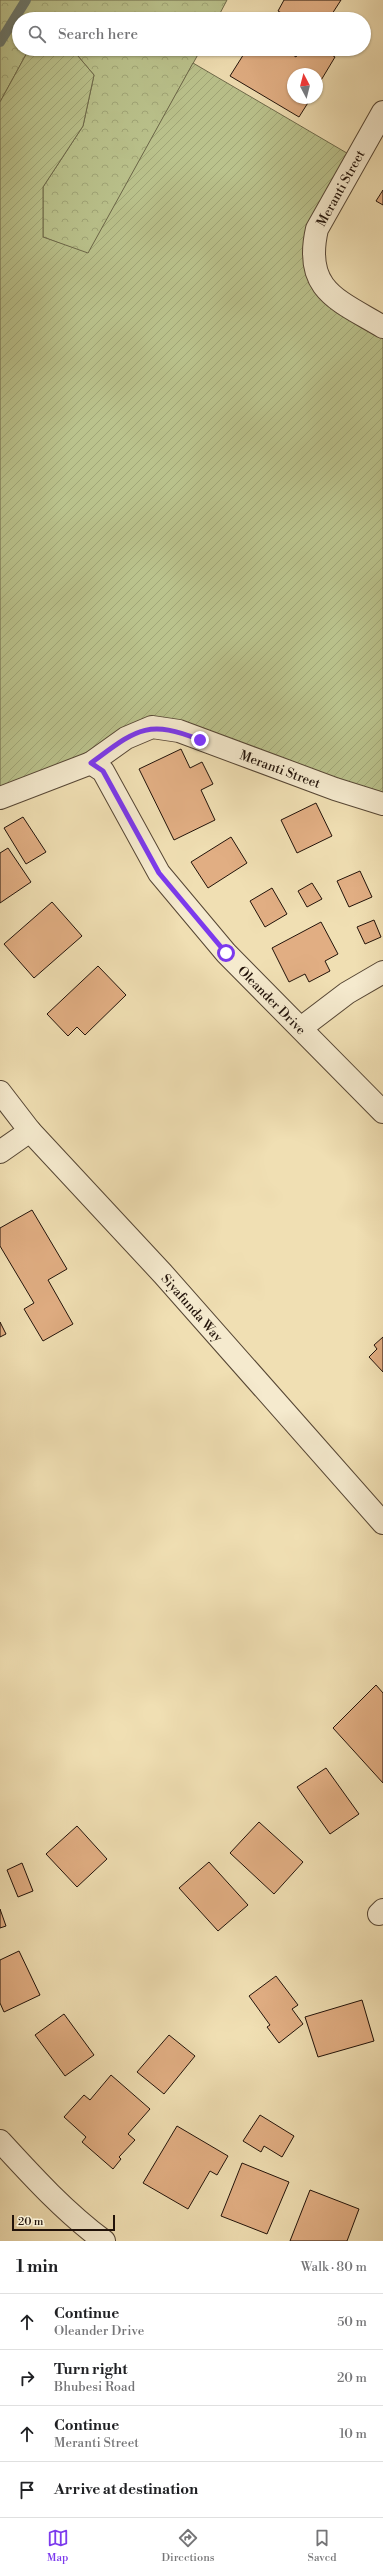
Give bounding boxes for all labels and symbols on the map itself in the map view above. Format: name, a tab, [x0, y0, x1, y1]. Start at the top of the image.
north arrow	[287, 68, 323, 104]
street label: Meranti Street	[313, 147, 369, 229]
route end	[191, 731, 209, 749]
street label: Meranti Street	[237, 747, 323, 792]
route start	[217, 944, 235, 962]
street label: Oleander Drive	[234, 963, 309, 1039]
street label: Siyafunda Way	[158, 1271, 226, 1346]
scale bar	[12, 2213, 115, 2232]

